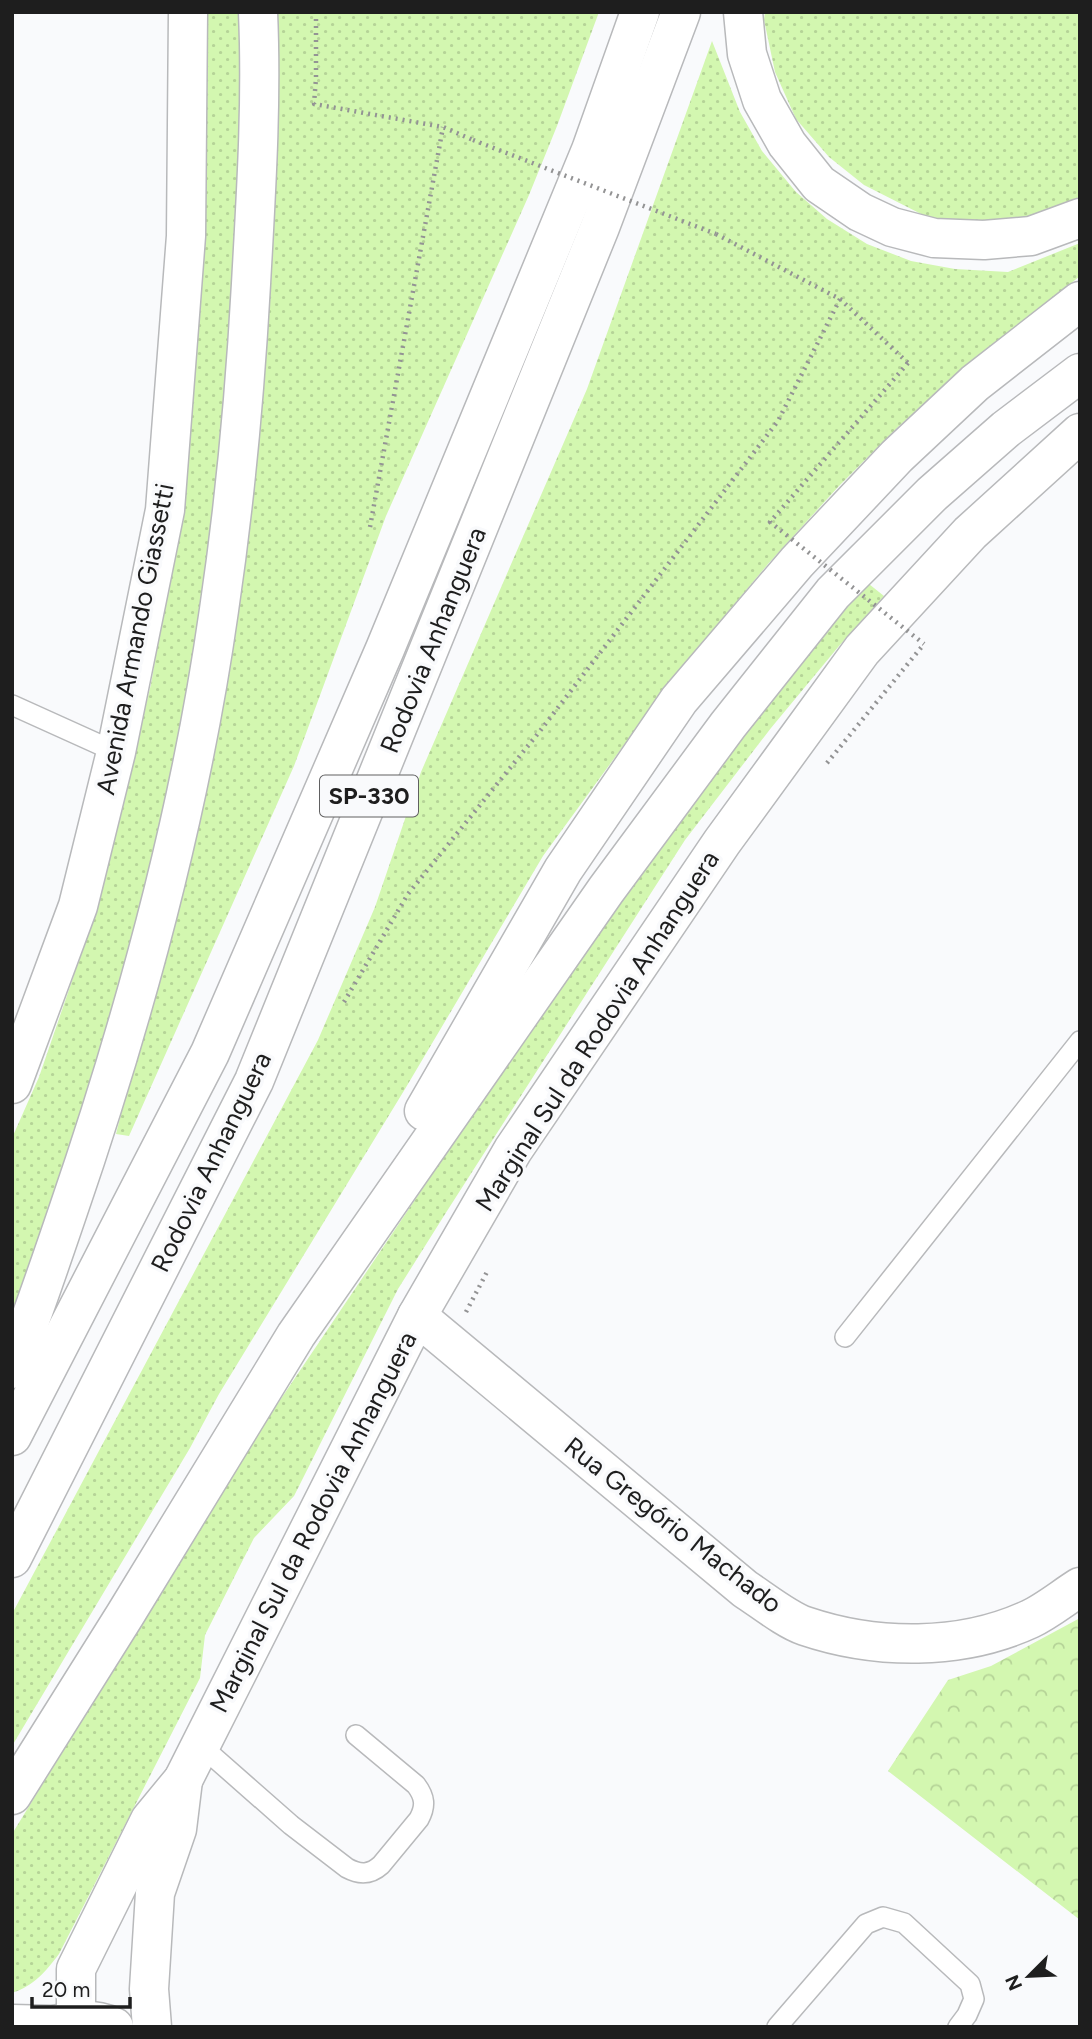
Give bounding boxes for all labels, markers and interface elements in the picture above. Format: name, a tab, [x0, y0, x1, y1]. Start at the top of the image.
street label: Avenida Armando Giassetti	[89, 481, 181, 797]
street label: Rodovia Anhanguera	[373, 522, 493, 758]
road number: SP-330	[320, 776, 418, 816]
street label: Marginal Sul da Rodovia Anhanguera	[468, 845, 726, 1217]
street label: Rodovia Anhanguera	[144, 1047, 278, 1277]
street label: Marginal Sul da Rodovia Anhanguera	[203, 1326, 423, 1718]
street label: Rua Gregório Machado	[558, 1430, 788, 1620]
north arrow	[994, 1941, 1064, 2011]
scale bar	[32, 1966, 130, 2010]
text: N	[1000, 1971, 1027, 1994]
text: 20 m	[42, 1977, 90, 2002]

